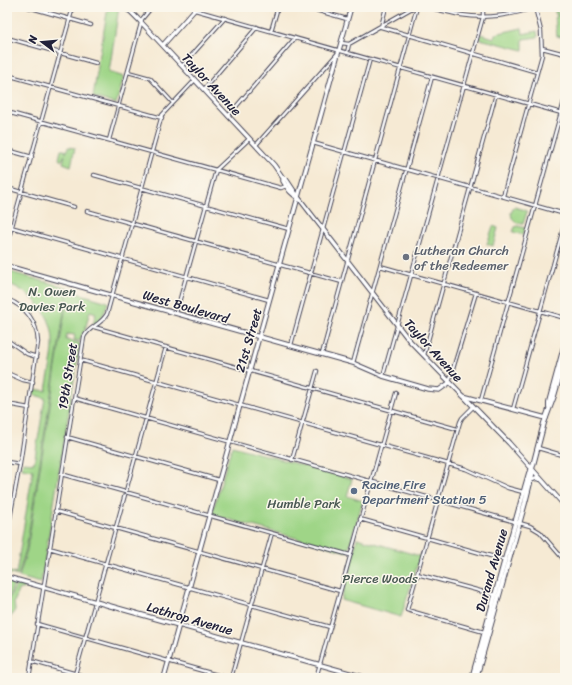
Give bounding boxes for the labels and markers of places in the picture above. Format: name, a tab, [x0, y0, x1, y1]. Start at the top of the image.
place label: Lutheran Church of the Redeemer	[414, 239, 509, 277]
marker: Lutheran Church of the Redeemer	[401, 252, 411, 262]
place label: Racine Fire Department Station 5	[362, 473, 487, 511]
marker: Racine Fire Department Station 5	[349, 486, 359, 496]

